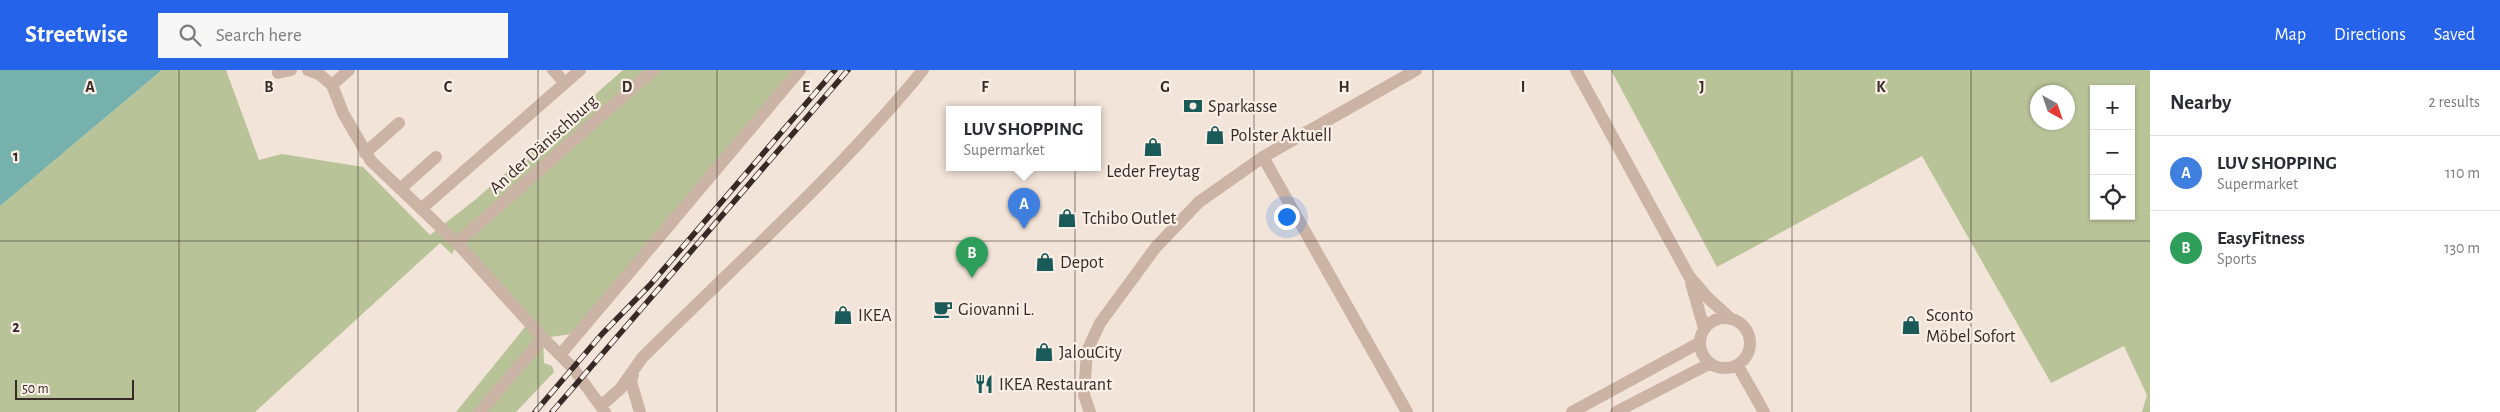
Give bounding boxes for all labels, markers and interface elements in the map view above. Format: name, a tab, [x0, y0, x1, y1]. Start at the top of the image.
search box	[158, 13, 508, 58]
icon: search	[176, 21, 204, 49]
text: Streetwise	[25, 23, 128, 47]
text: Search here	[216, 26, 302, 45]
text: Map	[2275, 26, 2306, 44]
text: Directions	[2334, 26, 2406, 44]
text: Saved	[2434, 26, 2475, 44]
text: A	[85, 79, 95, 95]
text: B	[264, 79, 274, 95]
text: C	[444, 79, 453, 95]
text: D	[622, 79, 633, 95]
text: E	[802, 79, 810, 95]
text: F	[981, 79, 989, 95]
text: G	[1160, 79, 1170, 95]
text: H	[1338, 79, 1350, 95]
text: I	[1521, 79, 1525, 95]
text: J	[1699, 79, 1705, 95]
text: K	[1876, 79, 1886, 95]
north arrow	[2030, 85, 2075, 130]
map controls	[2090, 85, 2135, 220]
button: +	[2090, 85, 2135, 130]
street label: An der Dänischburg	[486, 92, 601, 198]
text: Nearby	[2170, 92, 2231, 113]
text: 2 results	[2428, 94, 2480, 110]
bank icon: Sparkasse	[1182, 95, 1204, 117]
place label: Sparkasse	[1208, 98, 1277, 116]
popup	[946, 106, 1101, 171]
text: LUV SHOPPING	[964, 120, 1083, 139]
shop icon: Polster Aktuell	[1204, 124, 1226, 146]
place label: Polster Aktuell	[1230, 127, 1332, 145]
button: −	[2090, 130, 2135, 175]
shop icon: Leder Freytag	[1142, 136, 1164, 158]
text: Supermarket	[964, 142, 1045, 158]
text: 1	[13, 148, 19, 164]
text: LUV SHOPPING	[2217, 154, 2337, 173]
place label: Leder Freytag	[1106, 163, 1200, 181]
text: A	[2181, 165, 2191, 181]
text: 110 m	[2445, 165, 2480, 181]
button: locate	[2090, 175, 2135, 220]
text: Supermarket	[2217, 176, 2298, 192]
pin: A	[1008, 188, 1040, 229]
your location	[1274, 204, 1300, 230]
shop icon: Tchibo Outlet	[1056, 207, 1078, 229]
place label: Tchibo Outlet	[1082, 210, 1176, 228]
text: EasyFitness	[2217, 229, 2305, 248]
pin: B	[956, 237, 988, 278]
text: B	[2181, 240, 2191, 256]
text: 130 m	[2444, 240, 2480, 256]
shop icon: Depot	[1034, 251, 1056, 273]
text: Sports	[2217, 251, 2257, 267]
place label: Depot	[1060, 254, 1104, 272]
cafe icon: Giovanni L.	[932, 298, 954, 320]
place label: Giovanni L.	[958, 301, 1035, 319]
shop icon: IKEA	[832, 304, 854, 326]
place label: IKEA	[858, 307, 892, 325]
place label: Sconto Möbel Sofort	[1926, 307, 2016, 346]
shop icon: Sconto Möbel Sofort	[1900, 314, 1922, 336]
text: 2	[12, 319, 20, 335]
shop icon: JalouCity	[1033, 341, 1055, 363]
place label: JalouCity	[1059, 344, 1122, 362]
restaurant icon: IKEA Restaurant	[973, 373, 995, 395]
place label: IKEA Restaurant	[999, 376, 1112, 394]
scale bar	[15, 377, 134, 400]
text: 50 m	[22, 382, 49, 396]

